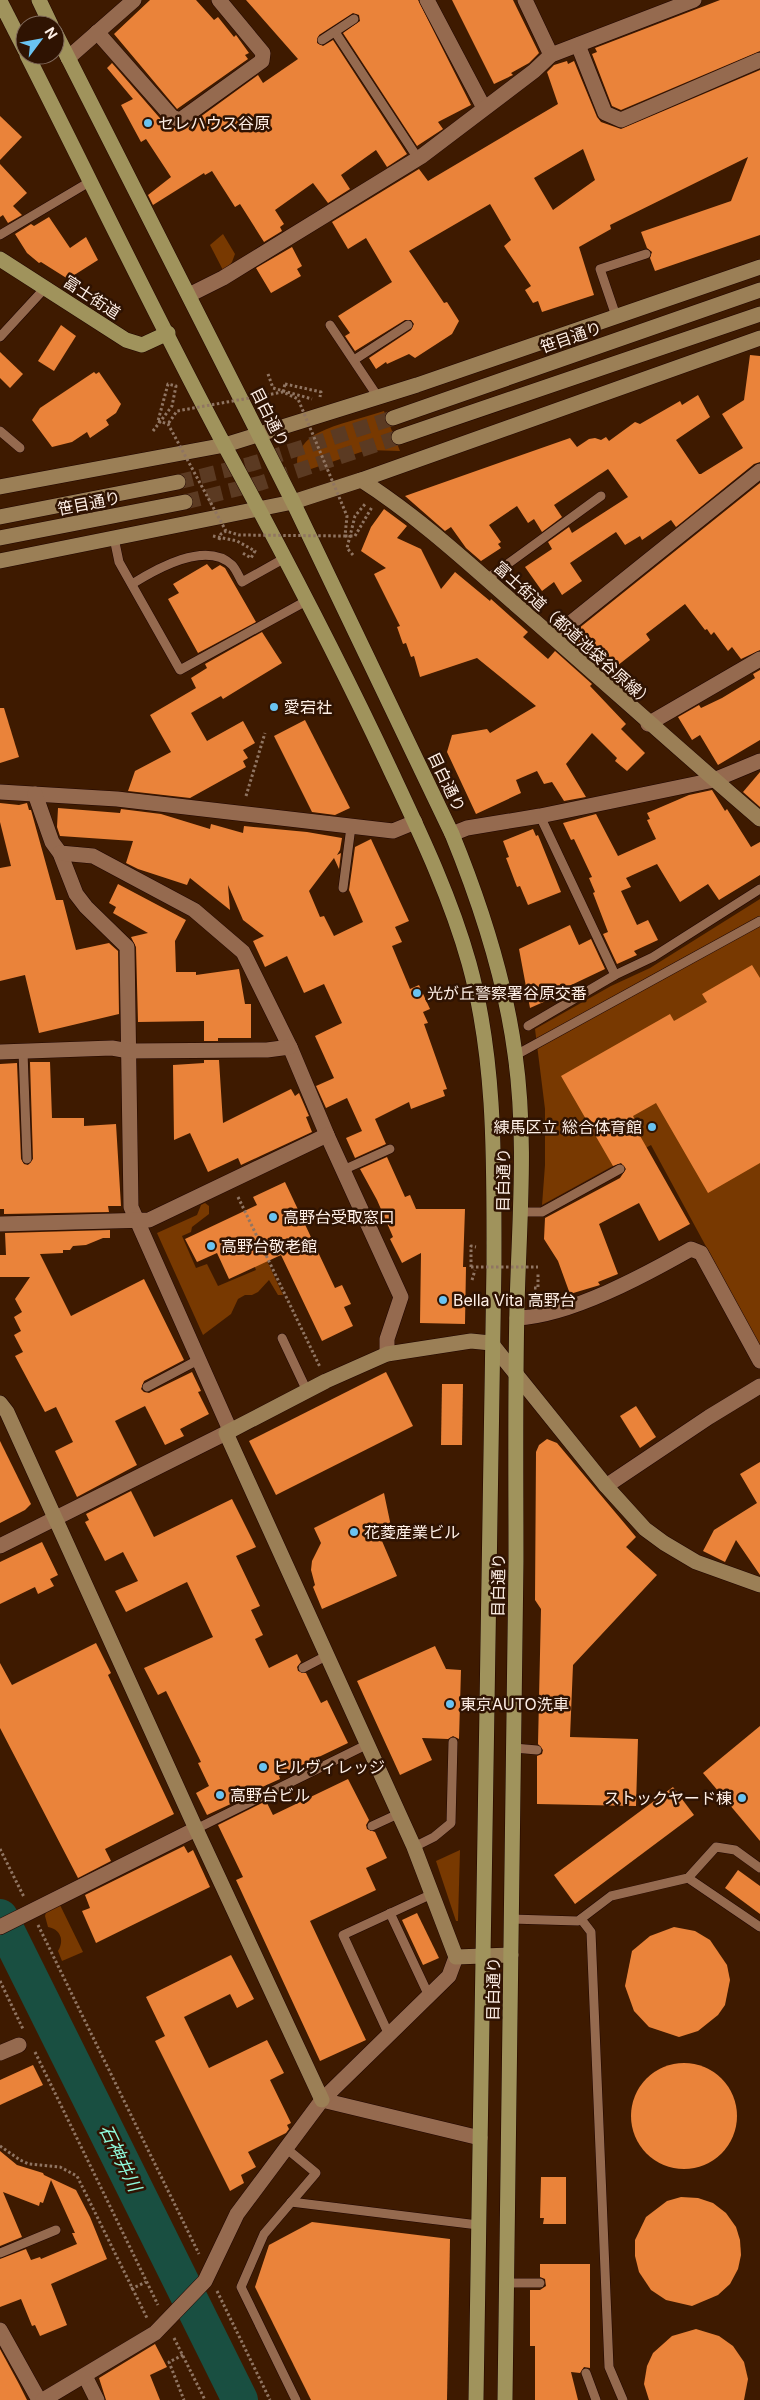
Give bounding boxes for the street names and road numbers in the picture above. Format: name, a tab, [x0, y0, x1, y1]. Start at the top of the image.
street label: 富士街道	[60, 271, 124, 323]
street label: 笹目通り	[537, 317, 605, 357]
street label: 目白通り	[247, 384, 293, 450]
street label: 笹目通り	[56, 487, 122, 519]
street label: 富士街道（都道池袋谷原線）	[490, 557, 658, 711]
street label: 目白通り	[424, 749, 470, 815]
street label: 目白通り	[492, 1148, 514, 1212]
street label: 目白通り	[487, 1553, 509, 1617]
street label: 目白通り	[482, 1957, 504, 2021]

